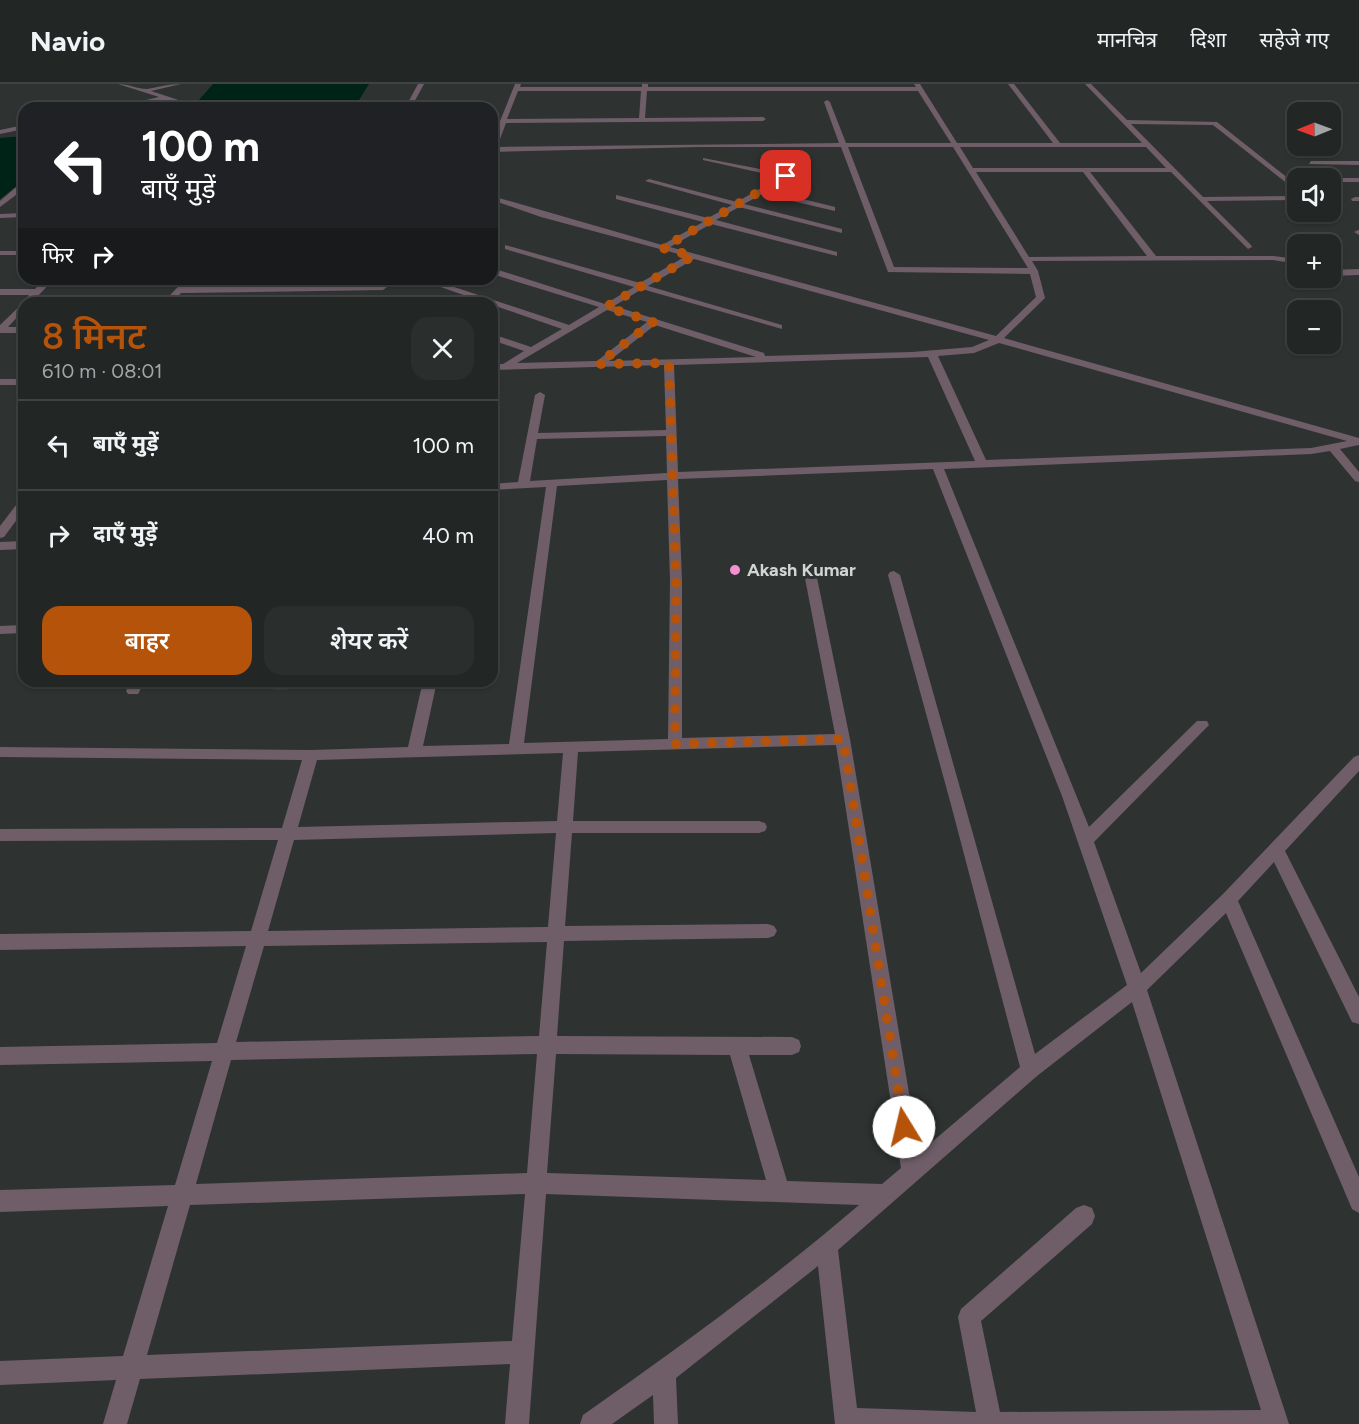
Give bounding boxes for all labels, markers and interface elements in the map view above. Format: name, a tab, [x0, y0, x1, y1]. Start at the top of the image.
text: Navio	[30, 24, 105, 58]
text: मानचित्र	[1097, 27, 1157, 52]
text: दिशा	[1190, 27, 1226, 52]
text: सहेजे गए	[1259, 27, 1329, 52]
north arrow	[1287, 102, 1341, 156]
map controls	[1287, 102, 1341, 354]
text: 100 m	[141, 121, 260, 172]
icon: left	[42, 126, 120, 204]
pin	[760, 150, 811, 201]
icon: arrive	[769, 159, 802, 192]
button: sound	[1287, 168, 1341, 222]
text: बाएँ मुड़ें	[141, 172, 216, 205]
button: +	[1287, 234, 1341, 288]
icon: right	[86, 240, 119, 273]
text: फिर	[42, 242, 74, 269]
button: −	[1287, 300, 1341, 354]
text: 8 मिनट	[42, 315, 146, 358]
button: close	[411, 317, 474, 380]
text: 610 m · 08:01	[42, 359, 163, 383]
icon: left	[42, 429, 75, 462]
text: बाएँ मुड़ें	[93, 430, 159, 457]
text: 100 m	[413, 432, 474, 459]
icon: right	[42, 519, 75, 552]
text: दाएँ मुड़ें	[93, 520, 157, 547]
text: 40 m	[422, 522, 474, 549]
place label: Akash Kumar	[747, 559, 856, 581]
marker: Akash Kumar	[728, 563, 742, 577]
button: बाहर	[42, 606, 252, 675]
button: शेयर करें	[264, 606, 474, 675]
position arrow	[872, 1095, 936, 1159]

